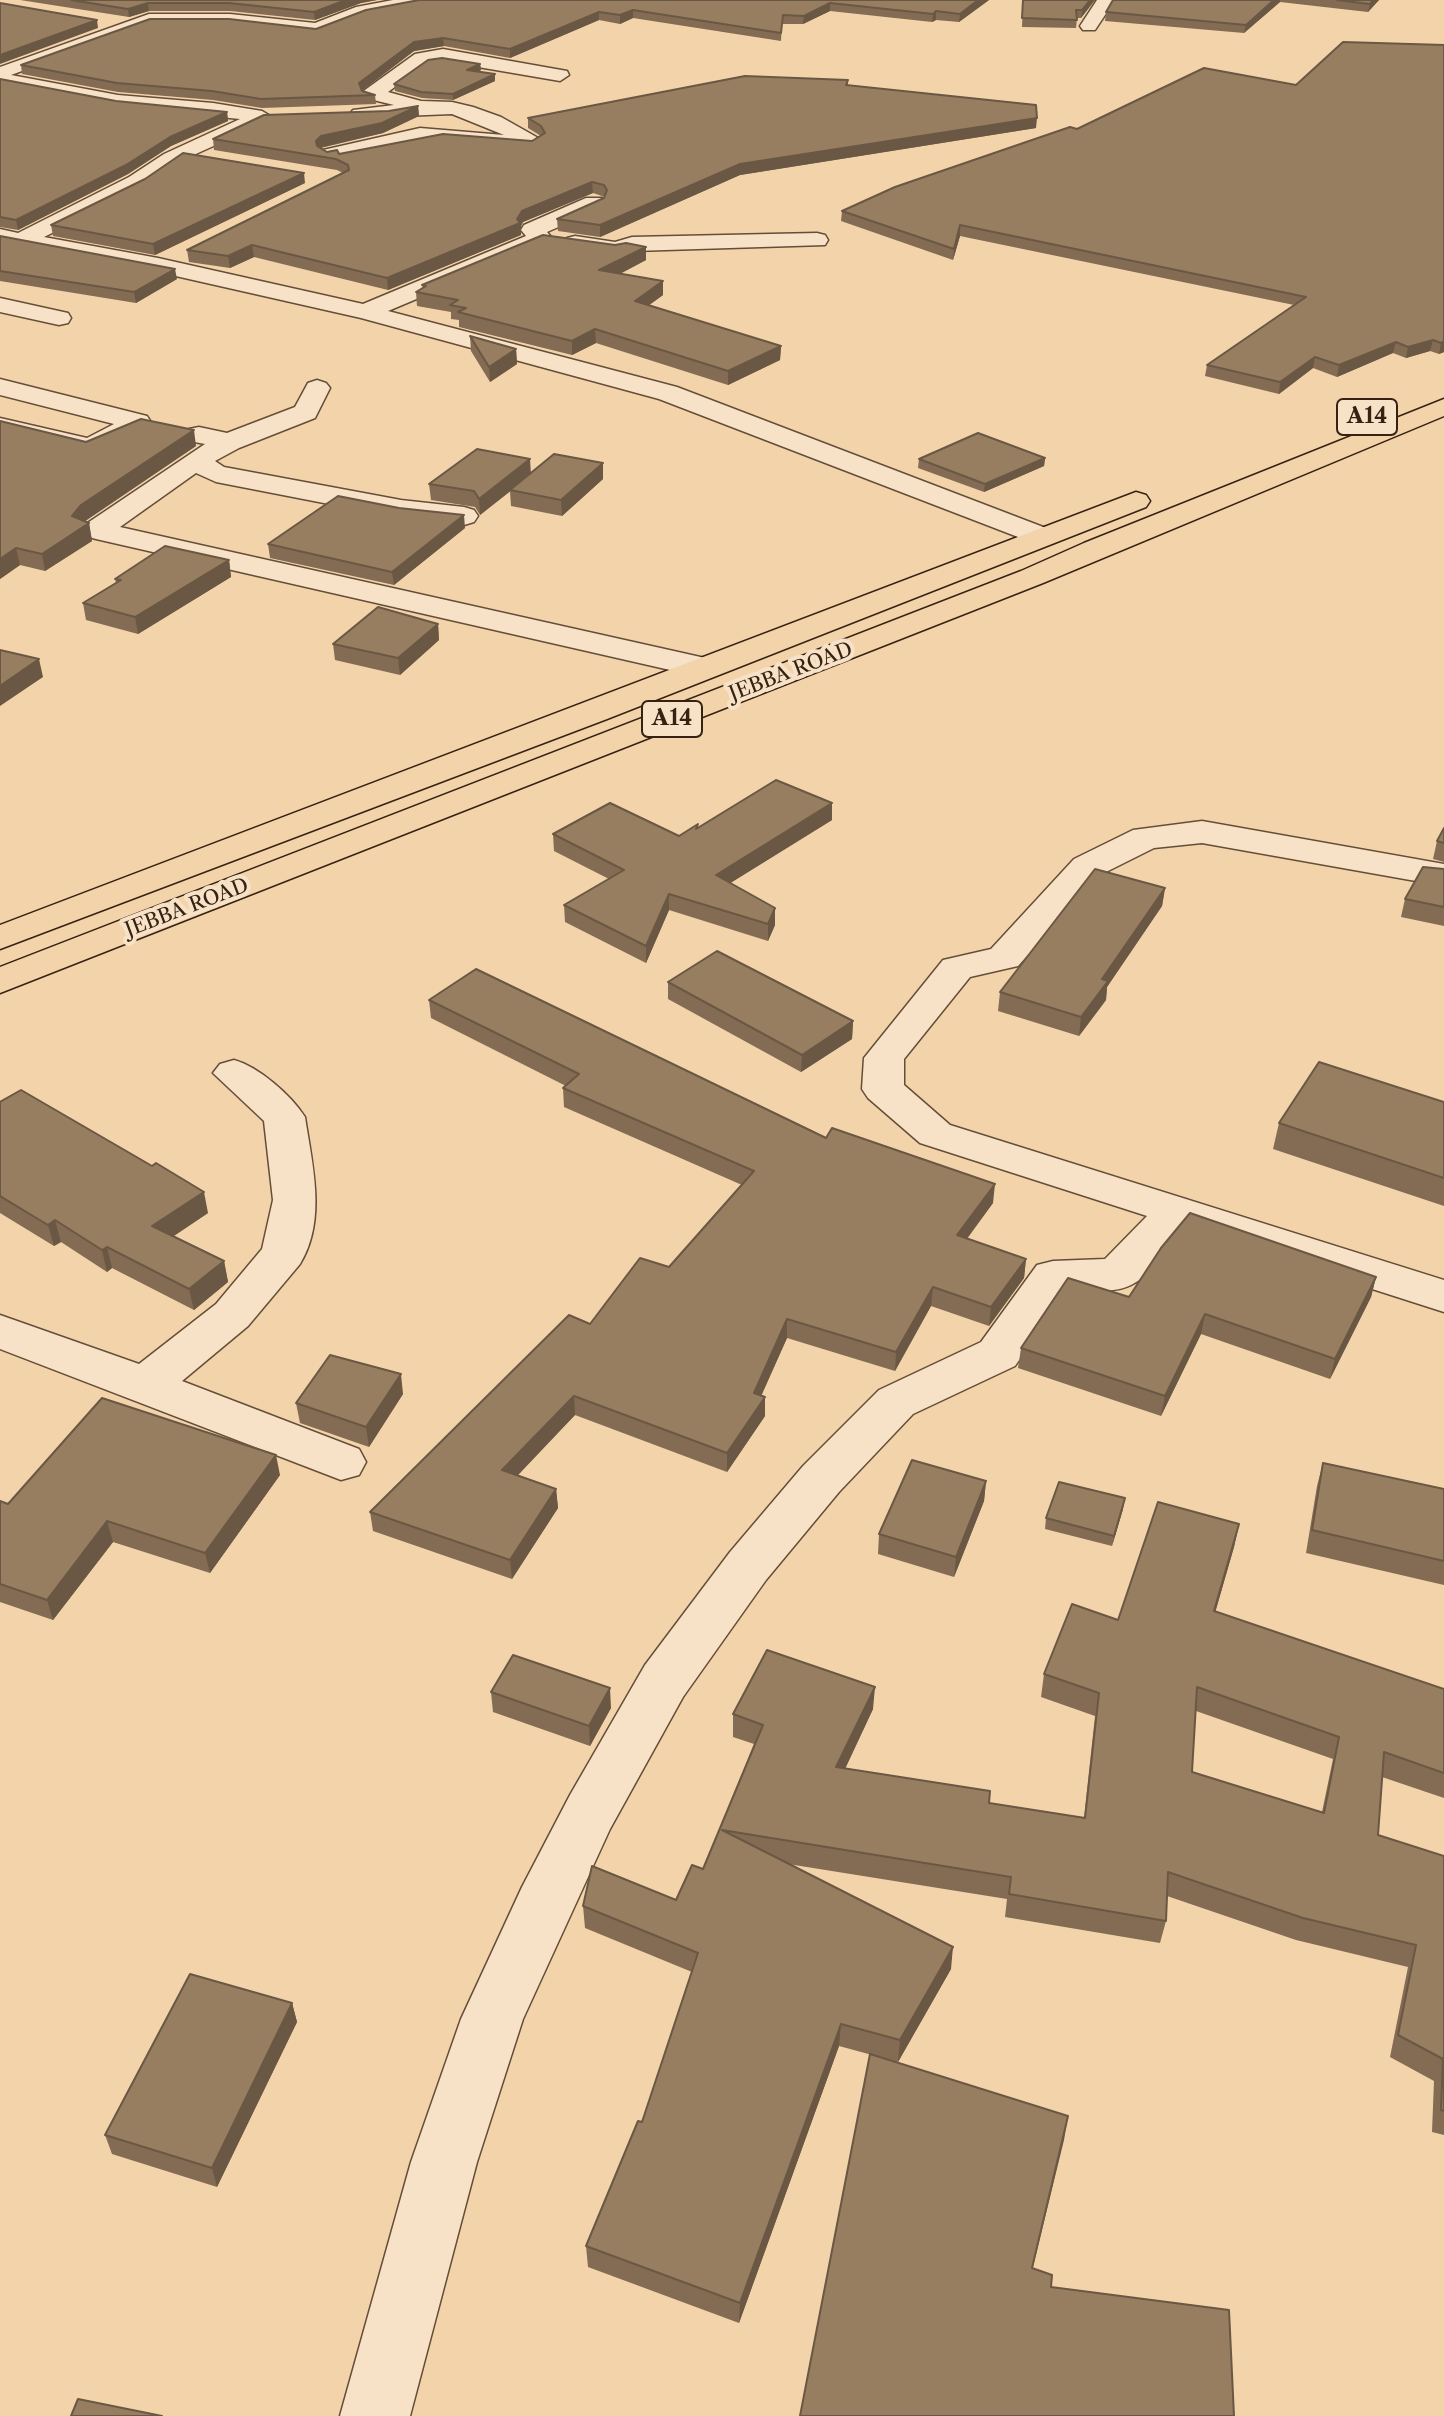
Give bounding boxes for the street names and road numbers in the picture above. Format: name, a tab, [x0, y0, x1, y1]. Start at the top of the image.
road number: A14	[1337, 399, 1397, 435]
street label: JEBBA ROAD	[726, 637, 856, 707]
road number: A14	[642, 701, 702, 737]
street label: JEBBA ROAD	[122, 873, 252, 943]

